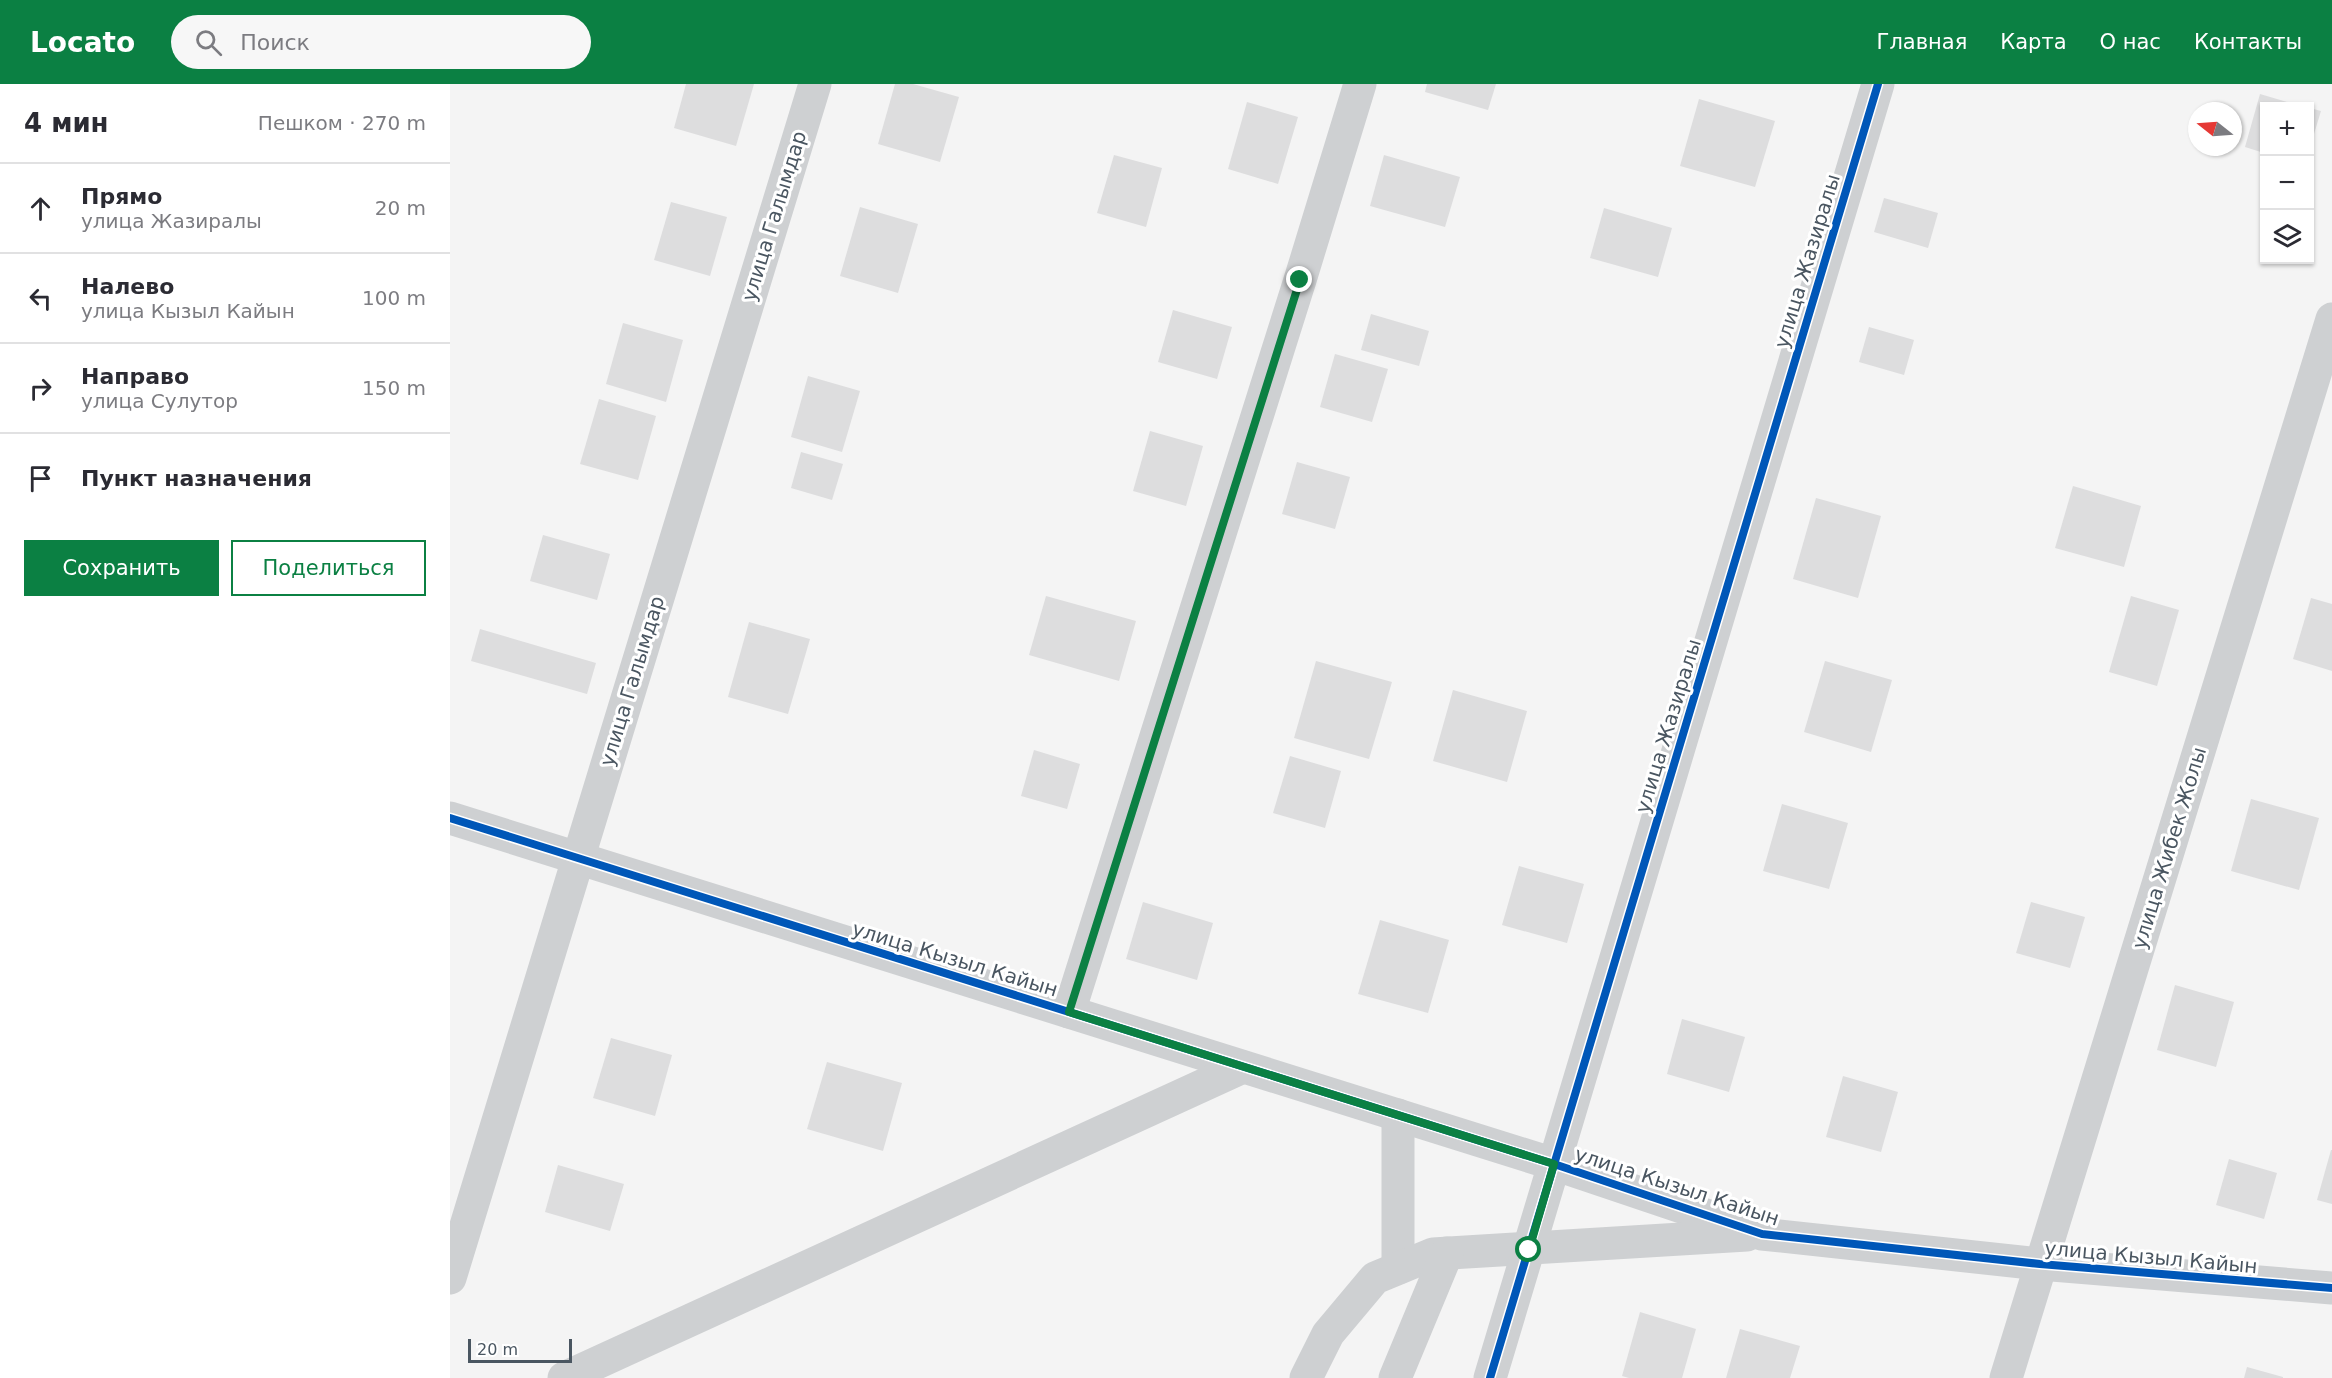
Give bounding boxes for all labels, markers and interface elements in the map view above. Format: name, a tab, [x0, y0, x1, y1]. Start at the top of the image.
search box	[171, 15, 591, 69]
text: Locato	[30, 26, 135, 59]
icon: search	[192, 26, 225, 59]
text: Поиск	[240, 30, 310, 55]
text: Главная	[1877, 30, 1967, 54]
text: Карта	[2000, 30, 2067, 54]
text: О нас	[2100, 30, 2161, 54]
text: Контакты	[2194, 30, 2302, 54]
north arrow	[2188, 102, 2242, 156]
map controls	[2260, 102, 2314, 264]
button: +	[2260, 102, 2314, 156]
text: 4 мин	[24, 108, 109, 138]
text: Пешком · 270 m	[258, 111, 426, 135]
street label: улица Галымдар	[737, 128, 811, 304]
button: −	[2260, 156, 2314, 210]
street label: улица Жазиралы	[1769, 171, 1845, 351]
text: Прямо	[81, 184, 162, 209]
icon: ahead	[24, 192, 57, 225]
text: 20 m	[375, 196, 426, 220]
text: улица Жазиралы	[81, 209, 262, 233]
button: layers	[2260, 210, 2314, 264]
route end	[1286, 266, 1312, 292]
text: Налево	[81, 274, 174, 299]
icon: left	[24, 282, 57, 315]
text: 100 m	[362, 286, 426, 310]
text: улица Кызыл Кайын	[81, 299, 295, 323]
text: Направо	[81, 364, 189, 389]
icon: right	[24, 372, 57, 405]
text: 150 m	[362, 376, 426, 400]
text: улица Сулутор	[81, 389, 238, 413]
icon: arrive	[24, 462, 57, 495]
text: Пункт назначения	[81, 466, 312, 491]
button: Сохранить	[24, 540, 219, 596]
button: Поделиться	[231, 540, 426, 596]
street label: улица Галымдар	[595, 593, 669, 769]
street label: улица Жазиралы	[1630, 636, 1706, 816]
street label: улица Жибек Жолы	[2127, 744, 2211, 952]
street label: улица Кызыл Кайын	[849, 916, 1061, 1002]
street label: улица Кызыл Кайын	[1572, 1142, 1782, 1230]
route start	[1515, 1236, 1541, 1262]
street label: улица Кызыл Кайын	[2043, 1236, 2259, 1278]
scale bar	[468, 1336, 572, 1364]
text: 20 m	[477, 1340, 518, 1359]

